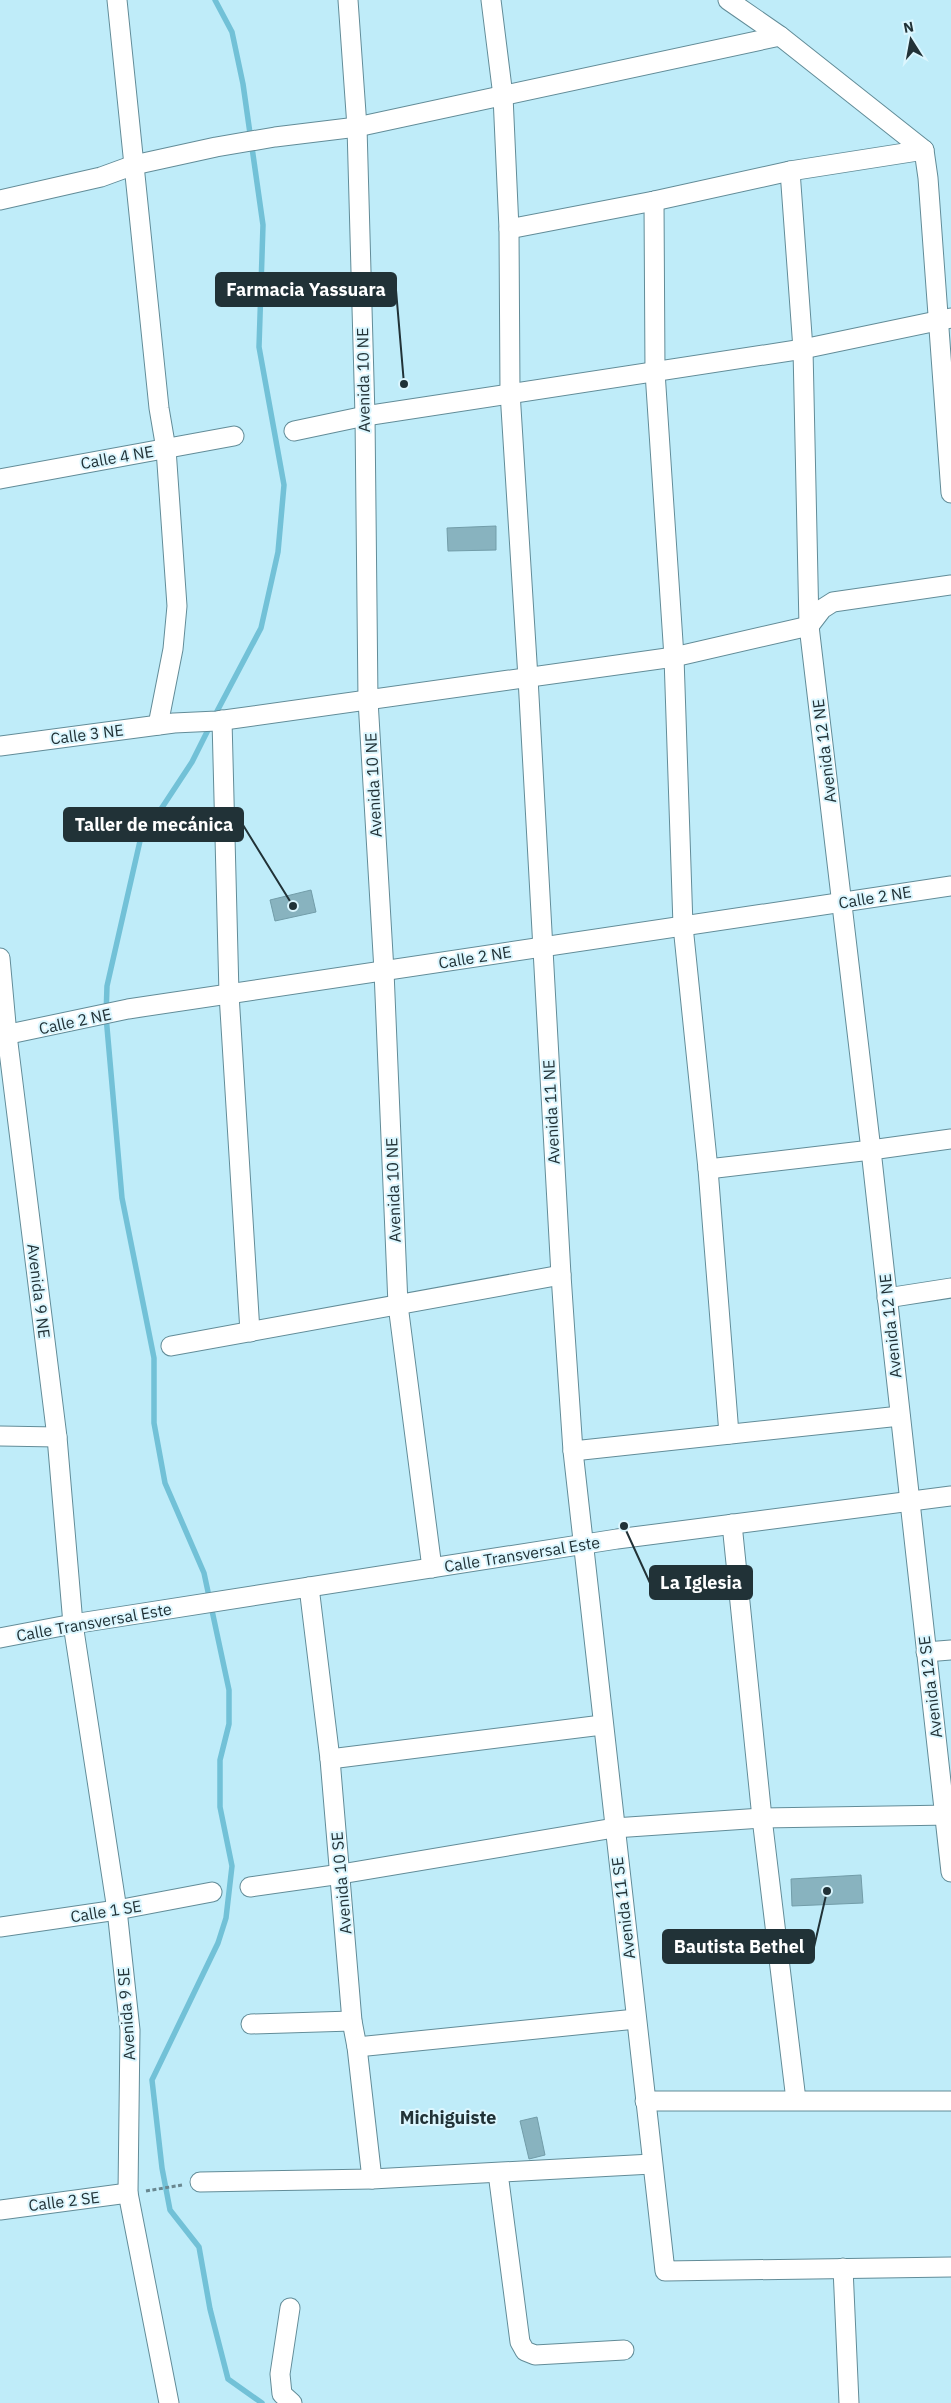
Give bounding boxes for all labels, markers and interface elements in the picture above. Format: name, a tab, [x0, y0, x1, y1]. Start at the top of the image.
north arrow	[886, 15, 936, 65]
text: N	[902, 17, 915, 37]
callout: Farmacia Yassuara	[216, 273, 396, 306]
text: Farmacia Yassuara	[226, 278, 386, 301]
street label: Avenida 10 NE	[352, 327, 374, 433]
street label: Calle 4 NE	[79, 441, 155, 473]
street label: Avenida 12 NE	[808, 698, 840, 804]
street label: Calle 3 NE	[49, 720, 125, 748]
street label: Avenida 10 NE	[360, 732, 386, 838]
callout: Taller de mecánica	[64, 808, 243, 841]
text: Taller de mecánica	[75, 813, 233, 836]
street label: Calle 2 NE	[837, 881, 913, 913]
street label: Calle 2 NE	[437, 941, 513, 973]
street label: Calle 2 NE	[37, 1004, 113, 1038]
street label: Avenida 11 NE	[538, 1059, 564, 1165]
street label: Avenida 10 NE	[381, 1137, 405, 1243]
street label: Avenida 9 NE	[23, 1243, 55, 1339]
street label: Avenida 12 NE	[875, 1273, 905, 1379]
street label: Calle Transversal Este	[443, 1532, 601, 1576]
callout: La Iglesia	[650, 1566, 752, 1599]
text: La Iglesia	[660, 1571, 742, 1594]
street label: Calle Transversal Este	[15, 1598, 173, 1646]
street label: Avenida 12 SE	[914, 1635, 946, 1739]
street label: Avenida 10 SE	[327, 1831, 355, 1935]
street label: Avenida 11 SE	[607, 1856, 639, 1960]
street label: Calle 1 SE	[69, 1896, 143, 1926]
callout: Bautista Bethel	[663, 1930, 814, 1963]
text: Bautista Bethel	[674, 1935, 805, 1958]
street label: Avenida 9 SE	[113, 1967, 139, 2061]
district label: Michiguiste	[400, 2106, 496, 2129]
street label: Calle 2 SE	[27, 2187, 101, 2215]

